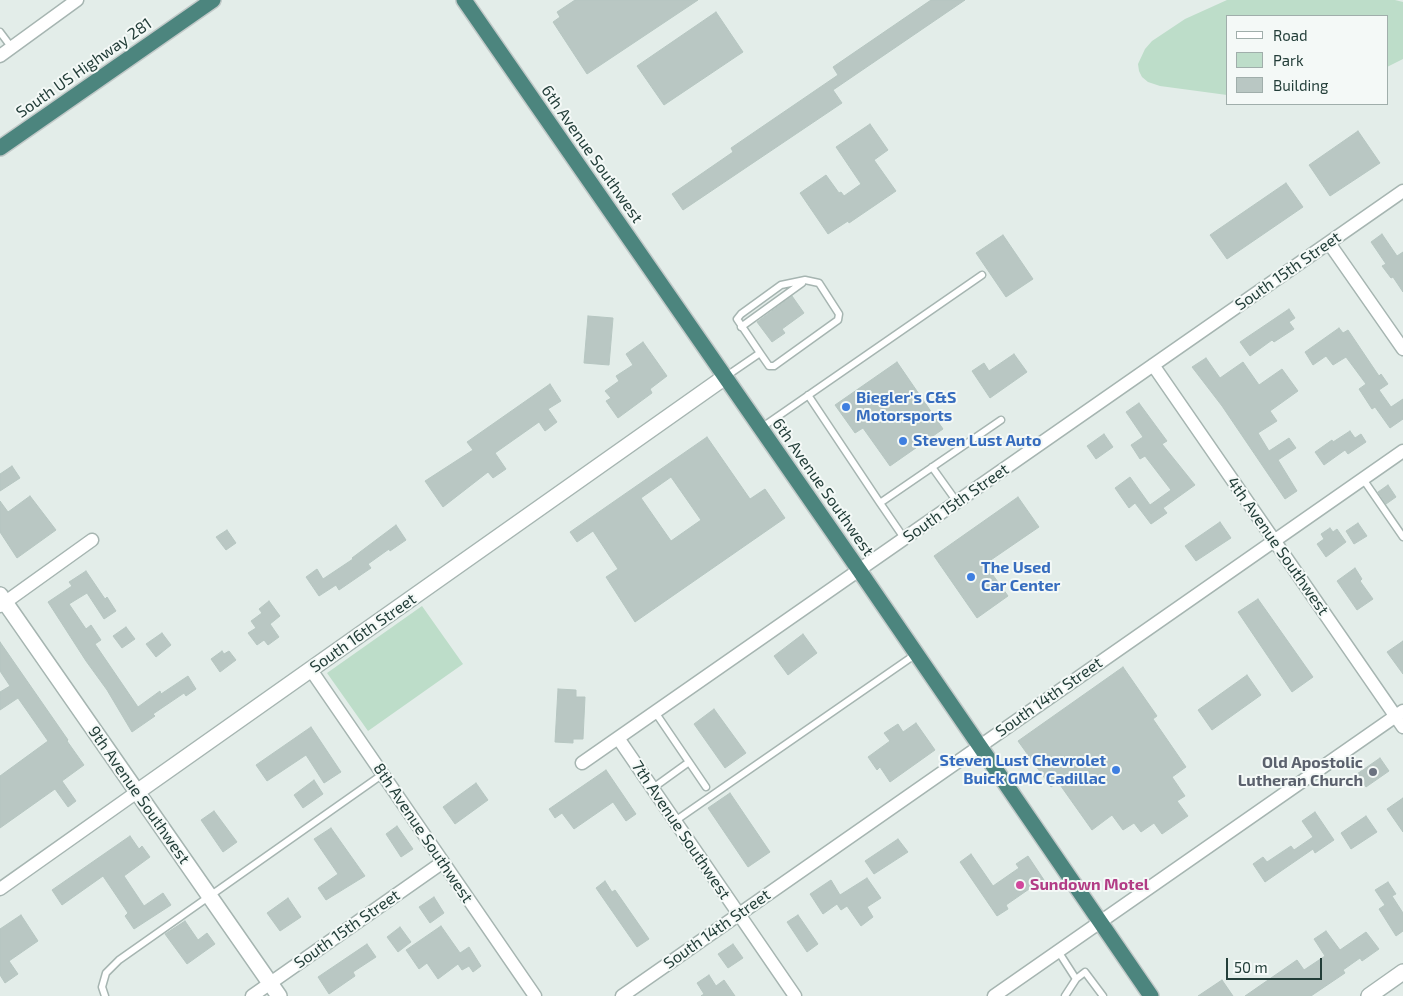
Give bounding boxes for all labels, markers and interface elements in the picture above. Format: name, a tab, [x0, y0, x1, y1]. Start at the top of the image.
street label: South US Highway 281	[12, 14, 156, 122]
legend	[1226, 15, 1388, 105]
text: Road	[1273, 26, 1308, 44]
text: Park	[1273, 51, 1304, 69]
text: Building	[1273, 76, 1328, 94]
street label: 6th Avenue Southwest	[537, 81, 647, 227]
street label: South 15th Street	[1231, 227, 1345, 315]
place label: Biegler's C&S Motorsports	[856, 388, 956, 426]
marker: Biegler's C&S Motorsports	[840, 401, 852, 413]
street label: 6th Avenue Southwest	[768, 414, 878, 560]
place label: Steven Lust Auto	[913, 431, 1041, 451]
marker: Steven Lust Auto	[897, 435, 909, 447]
street label: South 15th Street	[899, 459, 1013, 547]
street label: 4th Avenue Southwest	[1223, 473, 1333, 619]
place label: The Used Car Center	[981, 558, 1060, 596]
marker: The Used Car Center	[965, 571, 977, 583]
street label: South 16th Street	[306, 589, 420, 677]
street label: South 14th Street	[992, 653, 1106, 741]
street label: 9th Avenue Southwest	[84, 722, 194, 868]
place label: Steven Lust Chevrolet Buick GMC Cadillac	[940, 751, 1106, 789]
place label: Old Apostolic Lutheran Church	[1238, 753, 1363, 791]
street label: 7th Avenue Southwest	[628, 757, 734, 903]
street label: 8th Avenue Southwest	[369, 759, 477, 907]
marker: Steven Lust Chevrolet Buick GMC Cadillac	[1110, 764, 1122, 776]
marker: Old Apostolic Lutheran Church	[1367, 766, 1379, 778]
place label: Sundown Motel	[1030, 875, 1149, 895]
marker: Sundown Motel	[1014, 879, 1026, 891]
street label: South 15th Street	[290, 885, 404, 973]
street label: South 14th Street	[660, 885, 774, 973]
scale bar	[1228, 948, 1324, 980]
text: 50 m	[1234, 958, 1268, 976]

